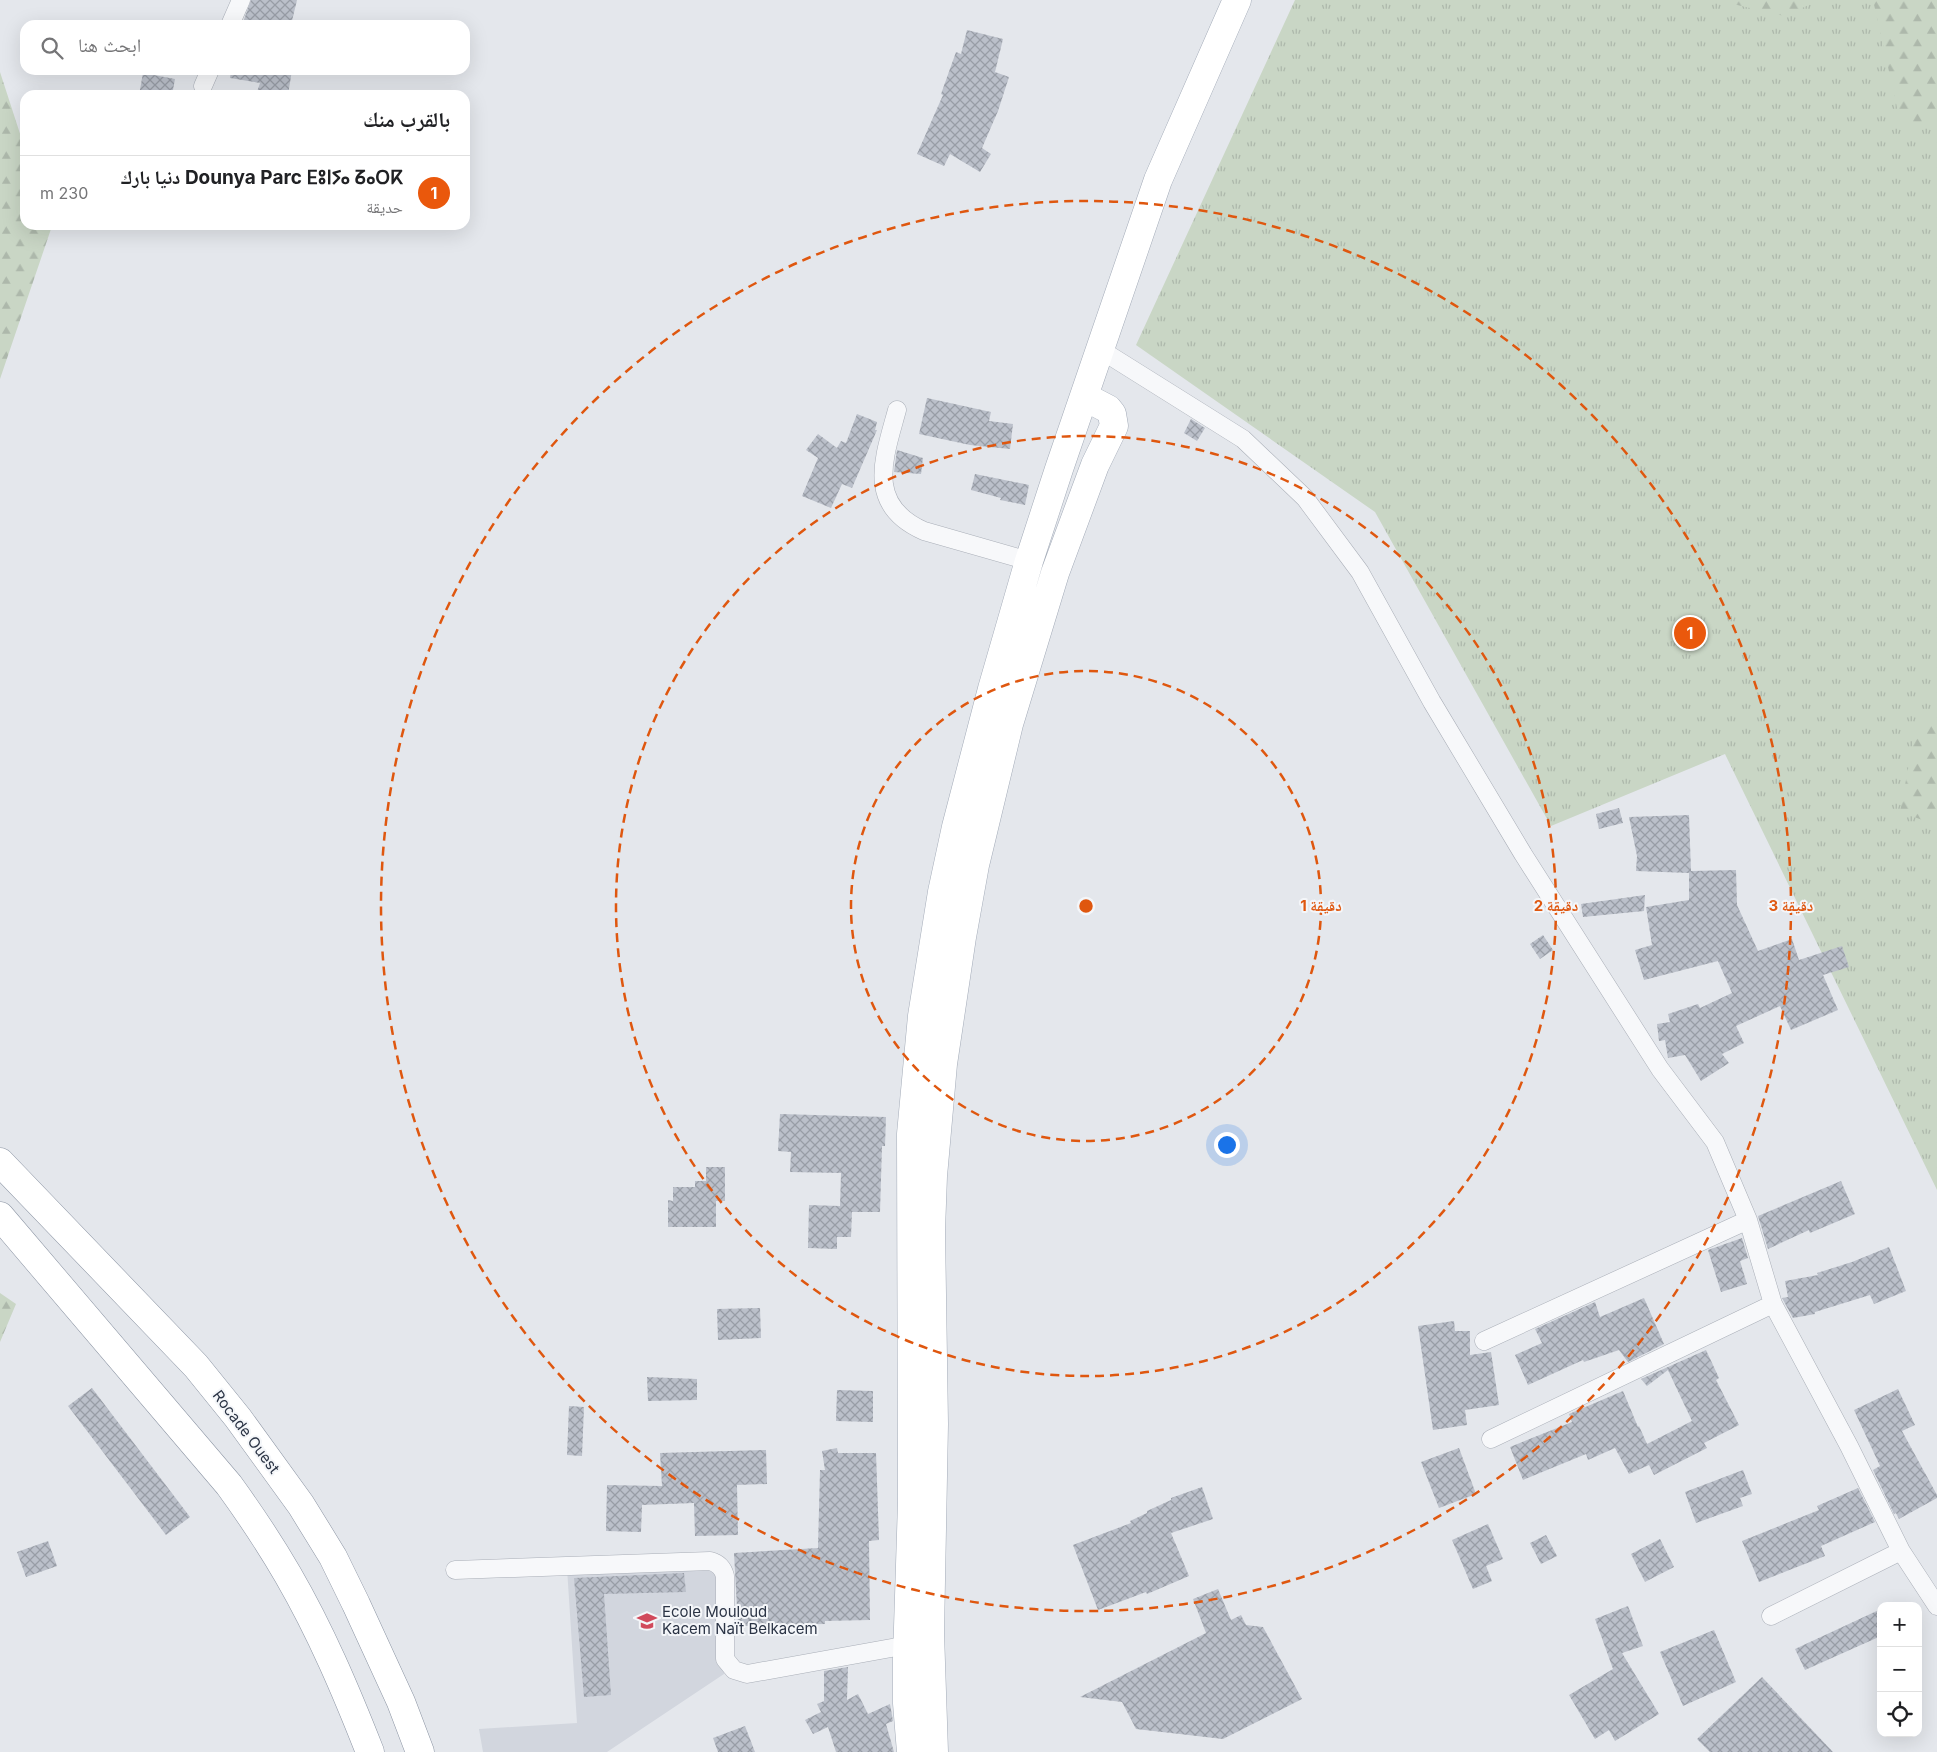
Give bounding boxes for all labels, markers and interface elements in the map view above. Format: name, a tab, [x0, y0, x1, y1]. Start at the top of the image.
search box	[20, 20, 470, 75]
icon: search	[38, 34, 66, 62]
text: ابحث هنا	[78, 34, 141, 57]
text: بالقرب منك	[363, 107, 450, 132]
text: Dounya Parc ⴹⵓⵏⵢⴰ ⵒⴰⵔⴽ دنيا بارك	[120, 166, 403, 189]
text: 230 m	[40, 183, 88, 203]
text: 1	[431, 183, 437, 203]
text: حديقة	[366, 197, 403, 217]
pin: 1	[1674, 614, 1706, 652]
text: 1 دقيقة	[1300, 896, 1342, 915]
text: 2 دقيقة	[1534, 896, 1578, 915]
text: 3 دقيقة	[1769, 896, 1813, 915]
centre of rings	[1077, 897, 1095, 915]
your location	[1214, 1132, 1240, 1158]
street label: Rocade Ouest	[209, 1386, 284, 1477]
place label: Ecole Mouloud Kacem Naït Belkacem	[662, 1602, 818, 1638]
map controls	[1877, 1602, 1922, 1737]
button: +	[1877, 1602, 1922, 1647]
school or university icon: Ecole Mouloud Kacem Naït Belkacem	[636, 1610, 658, 1632]
button: −	[1877, 1647, 1922, 1692]
button: locate	[1877, 1692, 1922, 1737]

